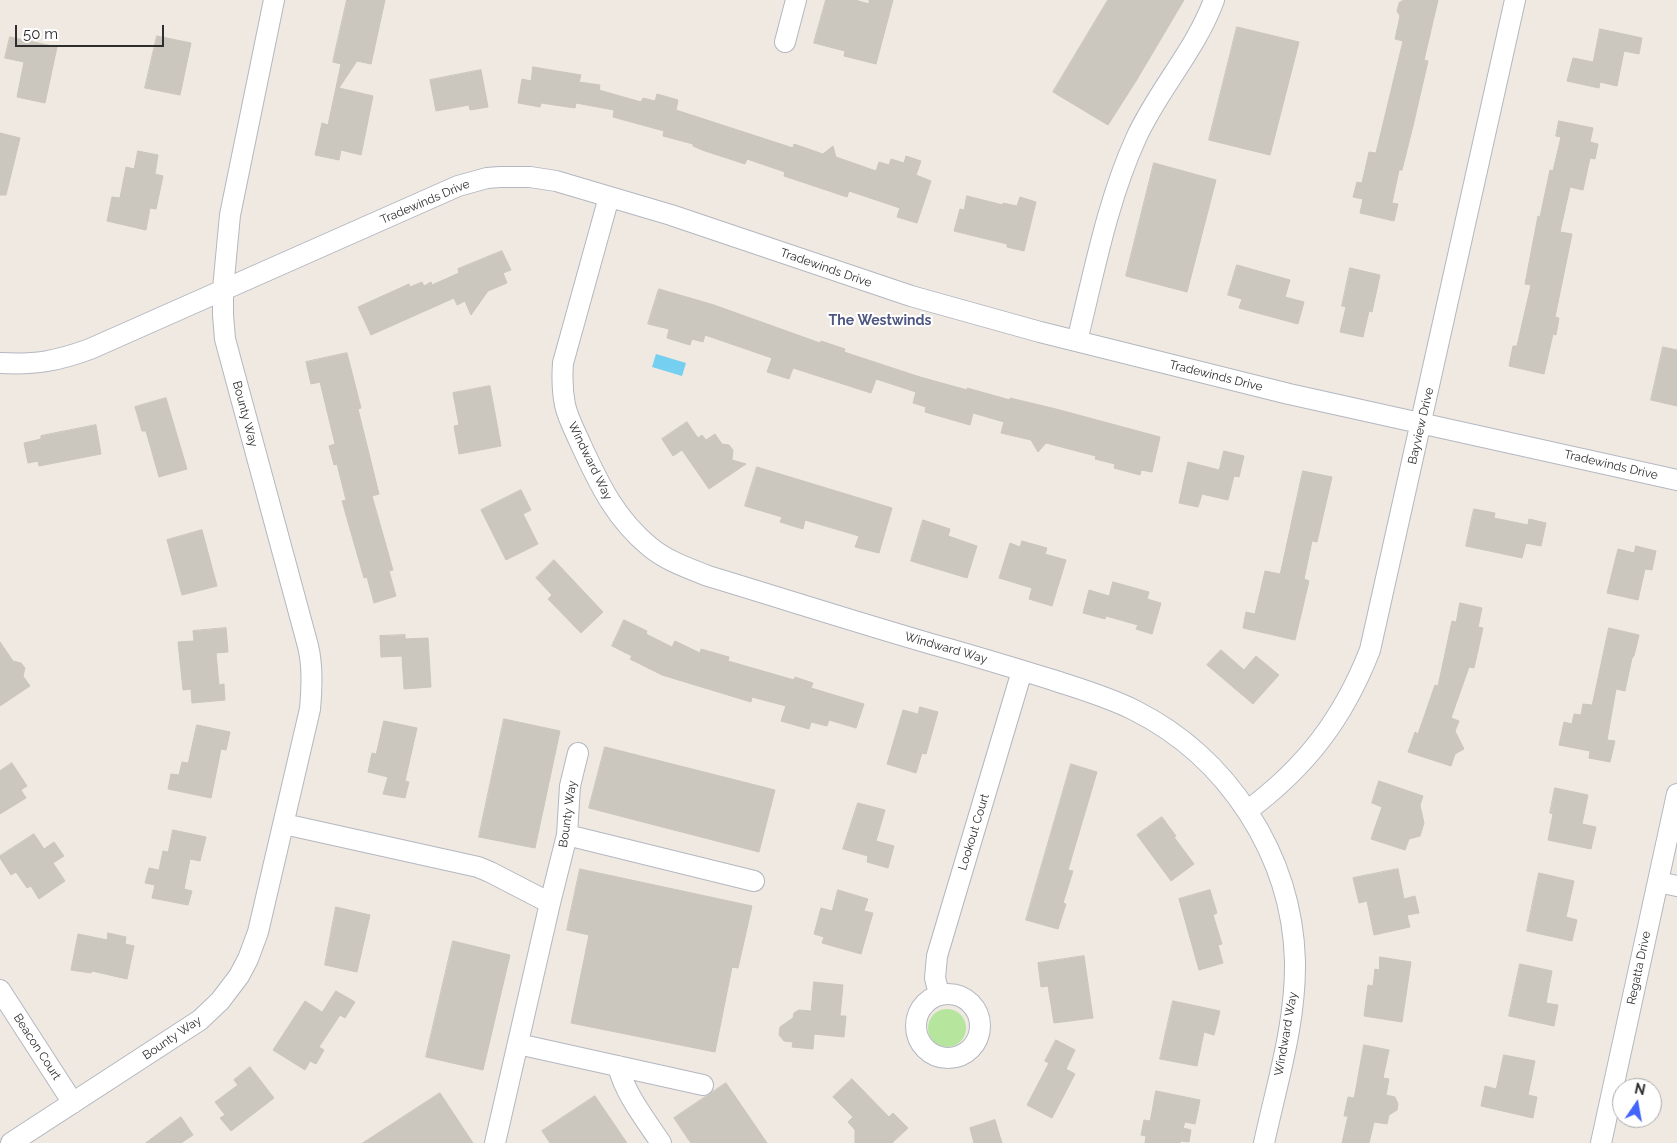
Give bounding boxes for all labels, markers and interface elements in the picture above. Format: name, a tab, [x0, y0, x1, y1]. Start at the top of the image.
scale bar	[18, 15, 166, 47]
text: 50 m	[23, 25, 58, 43]
street label: Tradewinds Drive	[378, 177, 472, 227]
street label: Tradewinds Drive	[778, 246, 874, 290]
district label: The Westwinds	[829, 313, 931, 329]
street label: Tradewinds Drive	[1168, 357, 1264, 395]
street label: Bounty Way	[229, 380, 261, 448]
street label: Bayview Drive	[1405, 386, 1437, 466]
street label: Windward Way	[565, 420, 615, 502]
street label: Tradewinds Drive	[1563, 447, 1659, 483]
street label: Windward Way	[903, 629, 989, 667]
street label: Bounty Way	[556, 780, 580, 848]
street label: Lookout Court	[956, 792, 992, 872]
street label: Regatta Drive	[1624, 930, 1654, 1006]
street label: Windward Way	[1272, 991, 1300, 1077]
street label: Beacon Court	[10, 1011, 64, 1083]
street label: Bounty Way	[140, 1013, 204, 1063]
north arrow	[1612, 1078, 1662, 1128]
text: N	[1633, 1080, 1647, 1098]

